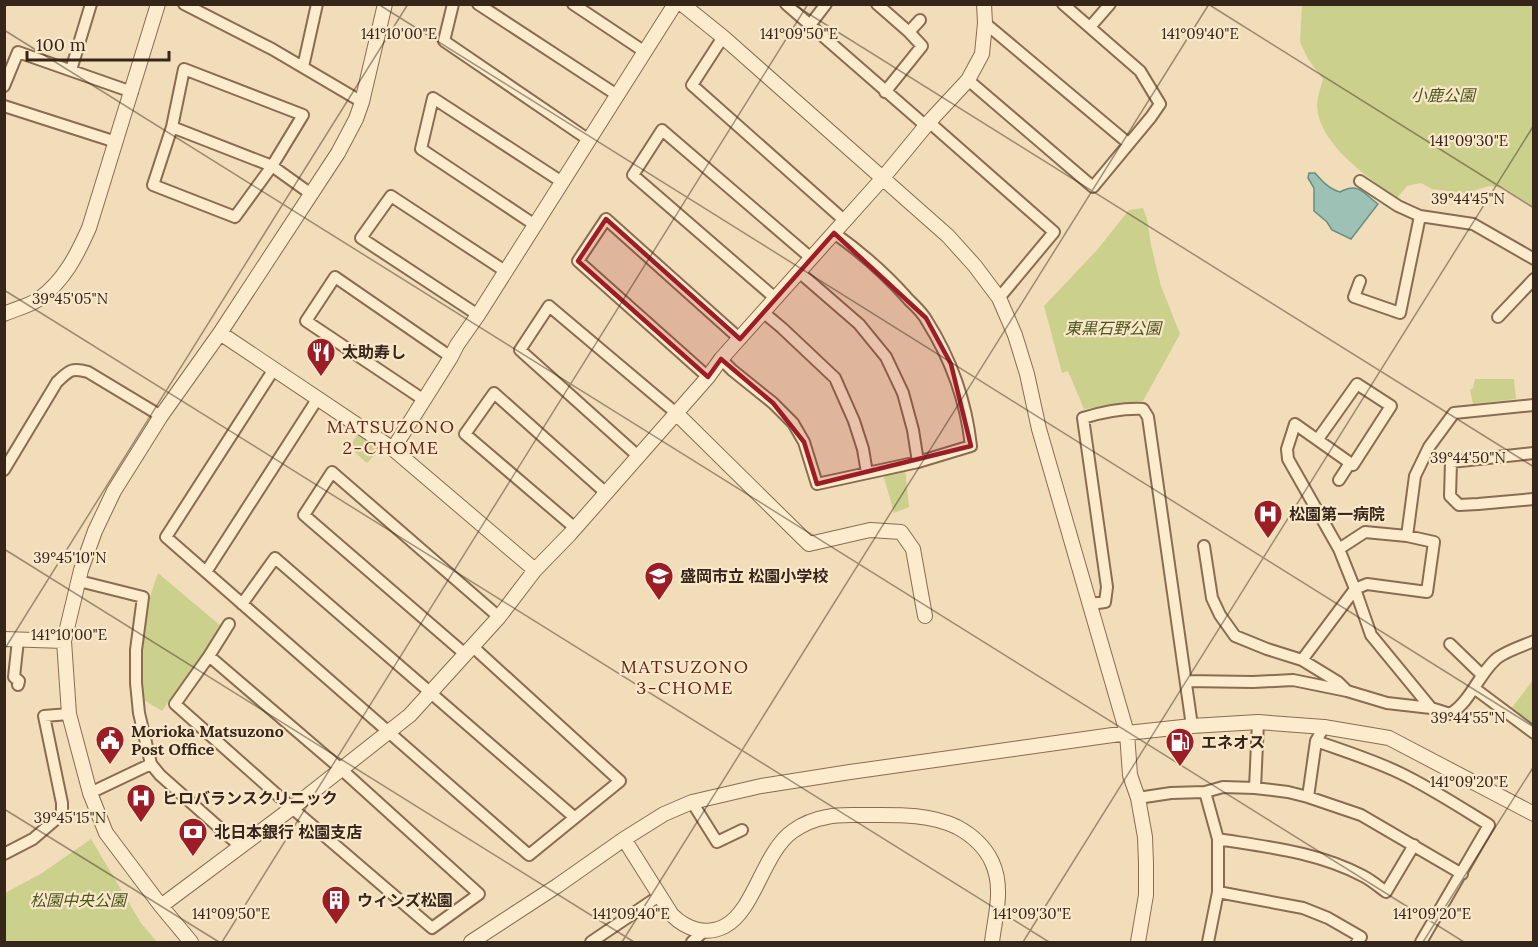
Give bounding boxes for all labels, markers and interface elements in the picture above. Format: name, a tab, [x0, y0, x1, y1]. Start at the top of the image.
scale bar	[27, 24, 170, 62]
text: 141°10'00"E	[361, 24, 437, 43]
text: 141°09'50"E	[760, 24, 838, 43]
text: 141°09'40"E	[1161, 24, 1239, 43]
text: 100 m	[36, 33, 86, 56]
park label: 小鹿公園	[1411, 85, 1477, 105]
text: 141°09'30"E	[1430, 131, 1508, 150]
text: 39°44'45"N	[1431, 189, 1505, 208]
text: 39°45'05"N	[32, 289, 108, 308]
park label: 東黒石野公園	[1065, 318, 1163, 338]
restaurant icon: 太助寿し	[305, 336, 337, 378]
place label: 太助寿し	[342, 342, 406, 362]
district label: MATSUZONO 2-CHOME	[326, 415, 456, 459]
text: 39°44'50"N	[1430, 448, 1506, 467]
hospital icon: 松園第一病院	[1252, 498, 1284, 540]
place label: 松園第一病院	[1289, 504, 1385, 524]
text: 39°45'10"N	[33, 548, 107, 567]
school or university icon: 盛岡市立 松園小学校	[643, 560, 675, 602]
place label: 盛岡市立 松園小学校	[680, 566, 828, 586]
text: 141°10'00"E	[31, 625, 107, 644]
district label: MATSUZONO 3-CHOME	[620, 655, 750, 699]
text: 39°44'55"N	[1431, 708, 1505, 727]
place label: Morioka Matsuzono Post Office	[131, 721, 284, 759]
public building icon: Morioka Matsuzono Post Office	[94, 724, 126, 766]
fuel station icon: エネオス	[1164, 726, 1196, 768]
place label: エネオス	[1201, 732, 1265, 752]
text: 141°09'20"E	[1430, 772, 1508, 791]
hospital icon: ヒロバランスクリニック	[125, 782, 157, 824]
place label: ヒロバランスクリニック	[162, 788, 338, 808]
text: 39°45'15"N	[34, 808, 106, 827]
bank icon: 北日本銀行 松園支店	[177, 816, 209, 858]
place label: 北日本銀行 松園支店	[214, 822, 362, 842]
building icon: ウィンズ松園	[320, 884, 352, 926]
park label: 松園中央公園	[30, 890, 128, 910]
place label: ウィンズ松園	[357, 890, 453, 910]
text: 141°09'50"E	[192, 904, 270, 923]
text: 141°09'40"E	[592, 904, 670, 923]
text: 141°09'30"E	[993, 904, 1071, 923]
text: 141°09'20"E	[1393, 904, 1471, 923]

